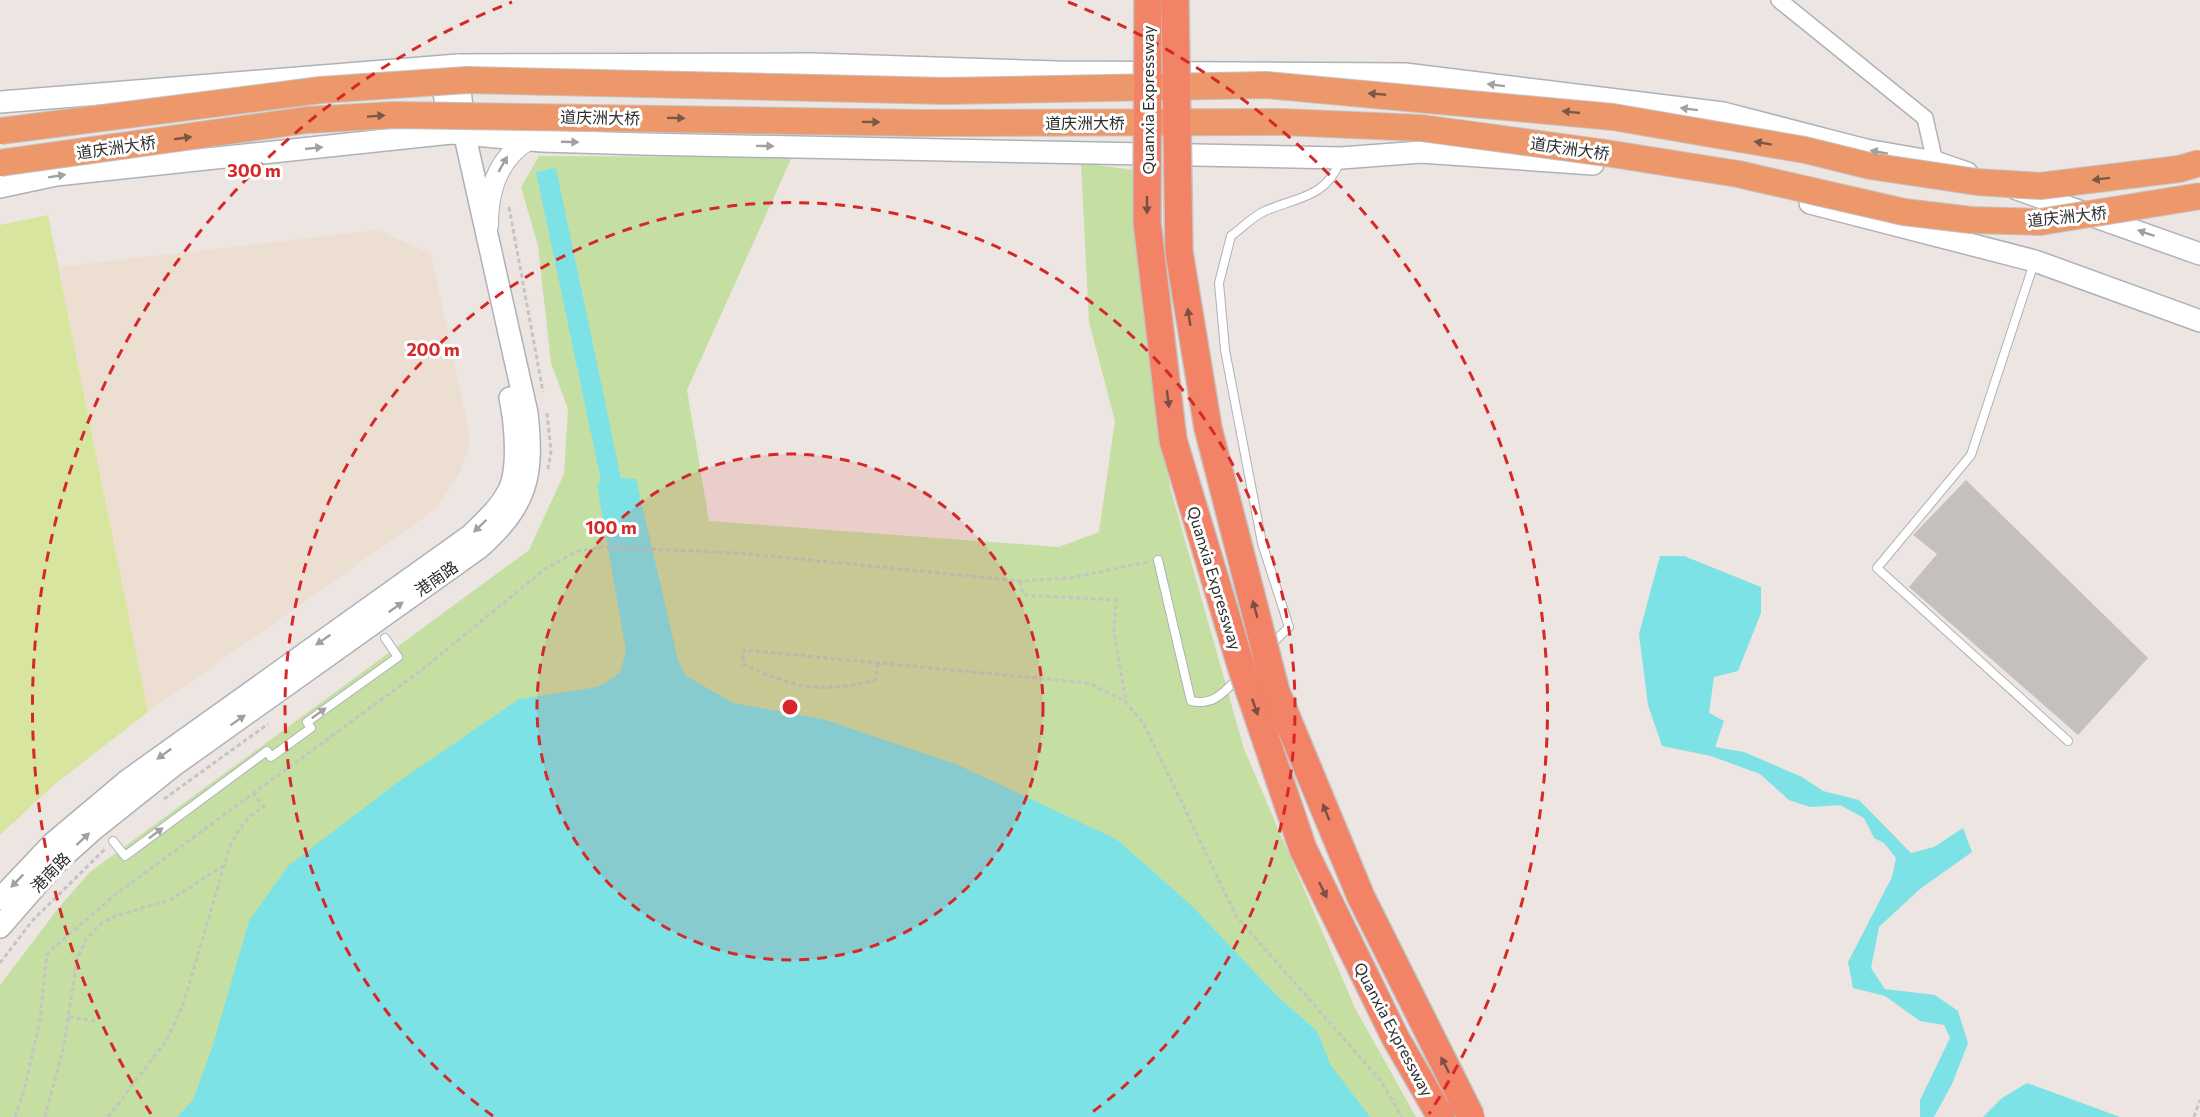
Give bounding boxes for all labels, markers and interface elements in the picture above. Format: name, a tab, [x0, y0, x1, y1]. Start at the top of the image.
street label: Quanxia Expressway	[1138, 25, 1157, 175]
one-way arrow	[1486, 81, 1505, 90]
one-way arrow	[1367, 89, 1386, 99]
one-way arrow	[1680, 104, 1699, 114]
street label: 道庆洲大桥	[560, 107, 640, 127]
one-way arrow	[1561, 107, 1580, 117]
one-way arrow	[367, 111, 386, 120]
one-way arrow	[667, 113, 686, 123]
street label: 道庆洲大桥	[1045, 113, 1125, 132]
one-way arrow	[862, 117, 881, 127]
street label: 道庆洲大桥	[75, 132, 157, 162]
one-way arrow	[173, 133, 192, 142]
street label: 道庆洲大桥	[1529, 133, 1611, 163]
one-way arrow	[561, 137, 580, 146]
one-way arrow	[1754, 138, 1773, 147]
one-way arrow	[756, 141, 775, 151]
one-way arrow	[304, 143, 323, 152]
one-way arrow	[1869, 147, 1888, 156]
one-way arrow	[498, 156, 509, 172]
text: 300 m	[227, 159, 281, 181]
one-way arrow	[48, 171, 67, 180]
one-way arrow	[2091, 174, 2110, 183]
one-way arrow	[1142, 196, 1152, 215]
street label: 道庆洲大桥	[2026, 202, 2108, 230]
one-way arrow	[2136, 228, 2154, 237]
one-way arrow	[1185, 307, 1194, 326]
text: 200 m	[406, 338, 460, 360]
one-way arrow	[1163, 390, 1173, 409]
street label: Quanxia Expressway	[1184, 504, 1246, 652]
text: 100 m	[585, 516, 637, 538]
one-way arrow	[473, 519, 488, 533]
street label: 港南路	[411, 556, 461, 600]
one-way arrow	[1250, 600, 1259, 618]
one-way arrow	[388, 601, 404, 613]
one-way arrow	[315, 634, 331, 646]
centre of rings	[780, 697, 800, 717]
one-way arrow	[1251, 699, 1261, 717]
one-way arrow	[311, 707, 327, 719]
one-way arrow	[229, 714, 245, 726]
one-way arrow	[157, 747, 172, 759]
one-way arrow	[1321, 803, 1331, 821]
one-way arrow	[148, 827, 164, 839]
one-way arrow	[75, 833, 90, 846]
street label: 港南路	[26, 848, 74, 896]
one-way arrow	[10, 873, 24, 887]
one-way arrow	[1318, 881, 1328, 899]
street label: Quanxia Expressway	[1351, 959, 1437, 1099]
one-way arrow	[1440, 1056, 1450, 1073]

